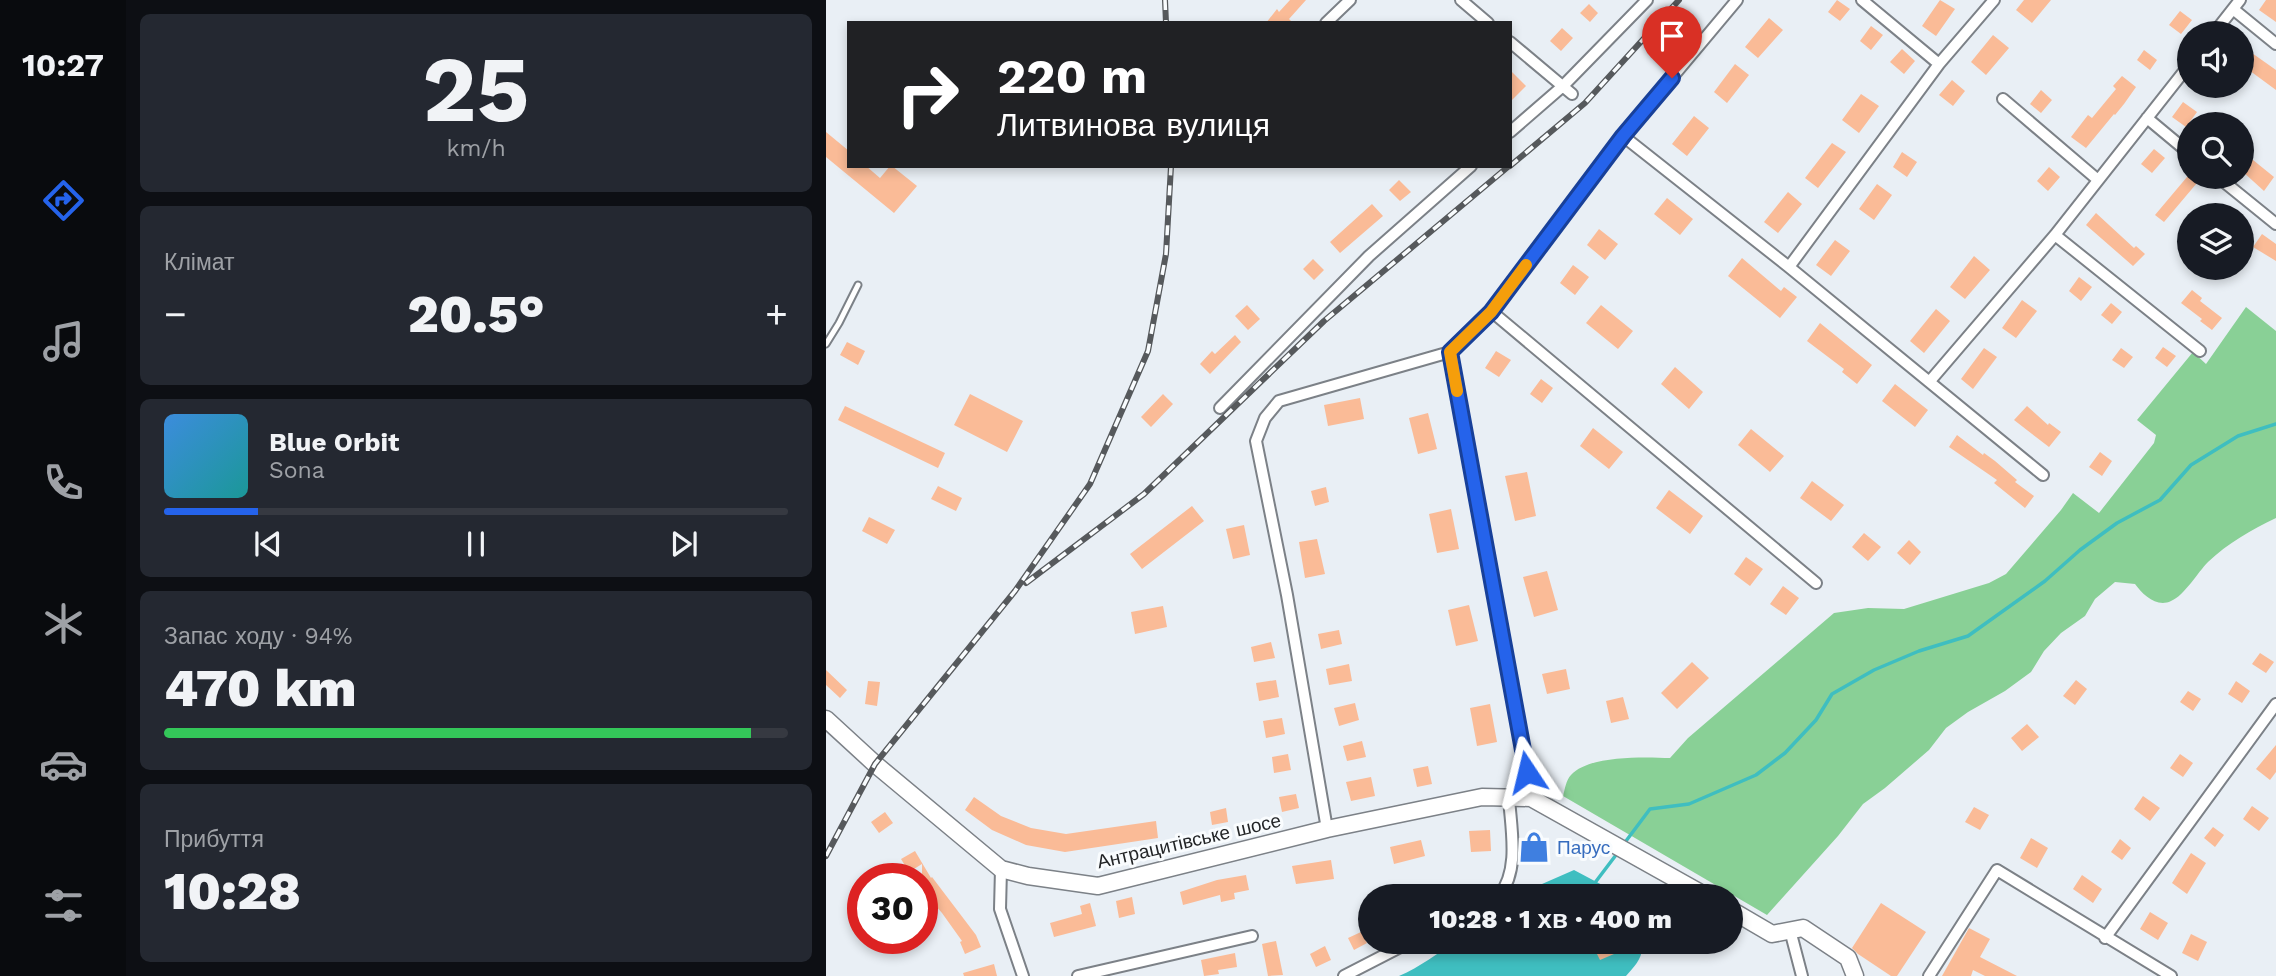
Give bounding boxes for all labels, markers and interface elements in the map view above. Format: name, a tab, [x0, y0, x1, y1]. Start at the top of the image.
pin	[1642, 6, 1702, 78]
icon: arrive	[1653, 17, 1691, 55]
map controls	[2177, 21, 2254, 280]
button: sound	[2177, 21, 2254, 98]
text: 25	[422, 36, 530, 143]
text: 10:27	[22, 46, 104, 84]
text: 220 m	[997, 47, 1147, 105]
icon: right	[882, 49, 973, 140]
text: Литвинова вулиця	[997, 106, 1270, 144]
button: search	[2177, 112, 2254, 189]
text: km/h	[446, 135, 506, 162]
icon: directions	[39, 176, 88, 225]
button: layers	[2177, 203, 2254, 280]
text: Клімат	[164, 249, 235, 276]
text: 20.5°	[407, 284, 545, 345]
text: −	[164, 292, 187, 336]
text: +	[765, 292, 788, 336]
icon: music	[39, 317, 88, 366]
text: Blue Orbit	[269, 427, 399, 457]
text: Sona	[269, 457, 325, 484]
icon: phone	[39, 458, 88, 507]
icon: previous	[249, 525, 287, 563]
icon: pause	[457, 525, 495, 563]
icon: next	[665, 525, 703, 563]
icon: climate	[39, 599, 88, 648]
text: Запас ходу · 94%	[164, 623, 353, 650]
text: 470 km	[164, 658, 357, 719]
position arrow	[1490, 735, 1564, 809]
icon: car	[39, 740, 88, 789]
street label: Антрацитівське шосе	[1095, 809, 1283, 873]
text: Прибуття	[164, 826, 264, 853]
shop icon: Парус	[1517, 830, 1551, 864]
place label: Парус	[1557, 836, 1610, 859]
text: 10:28	[164, 861, 301, 922]
speed limit sign: 30	[847, 863, 938, 954]
icon: filters	[39, 881, 88, 930]
text: 10:28 · 1 хв · 400 m	[1429, 904, 1672, 934]

